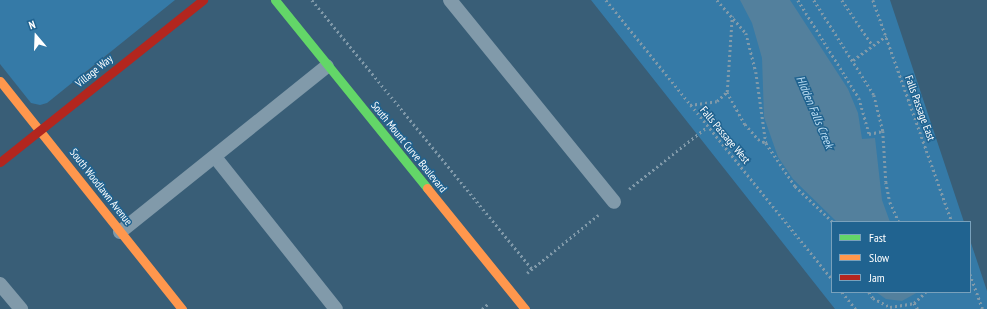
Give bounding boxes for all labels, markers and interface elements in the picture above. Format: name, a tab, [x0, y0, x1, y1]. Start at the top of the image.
north arrow	[16, 16, 56, 56]
text: N	[27, 17, 37, 32]
street label: Village Way	[73, 52, 115, 90]
water label: HIdden Falls Creek	[793, 74, 837, 150]
street label: Falls Passage East	[902, 74, 938, 142]
street label: South Mount Curve Boulevard	[368, 99, 450, 195]
street label: Falls Passage West	[697, 104, 753, 166]
street label: South Woodlawn Avenue	[67, 146, 135, 228]
legend	[831, 221, 971, 293]
text: Fast	[869, 230, 886, 245]
text: Slow	[869, 250, 889, 265]
text: Jam	[869, 270, 885, 285]

